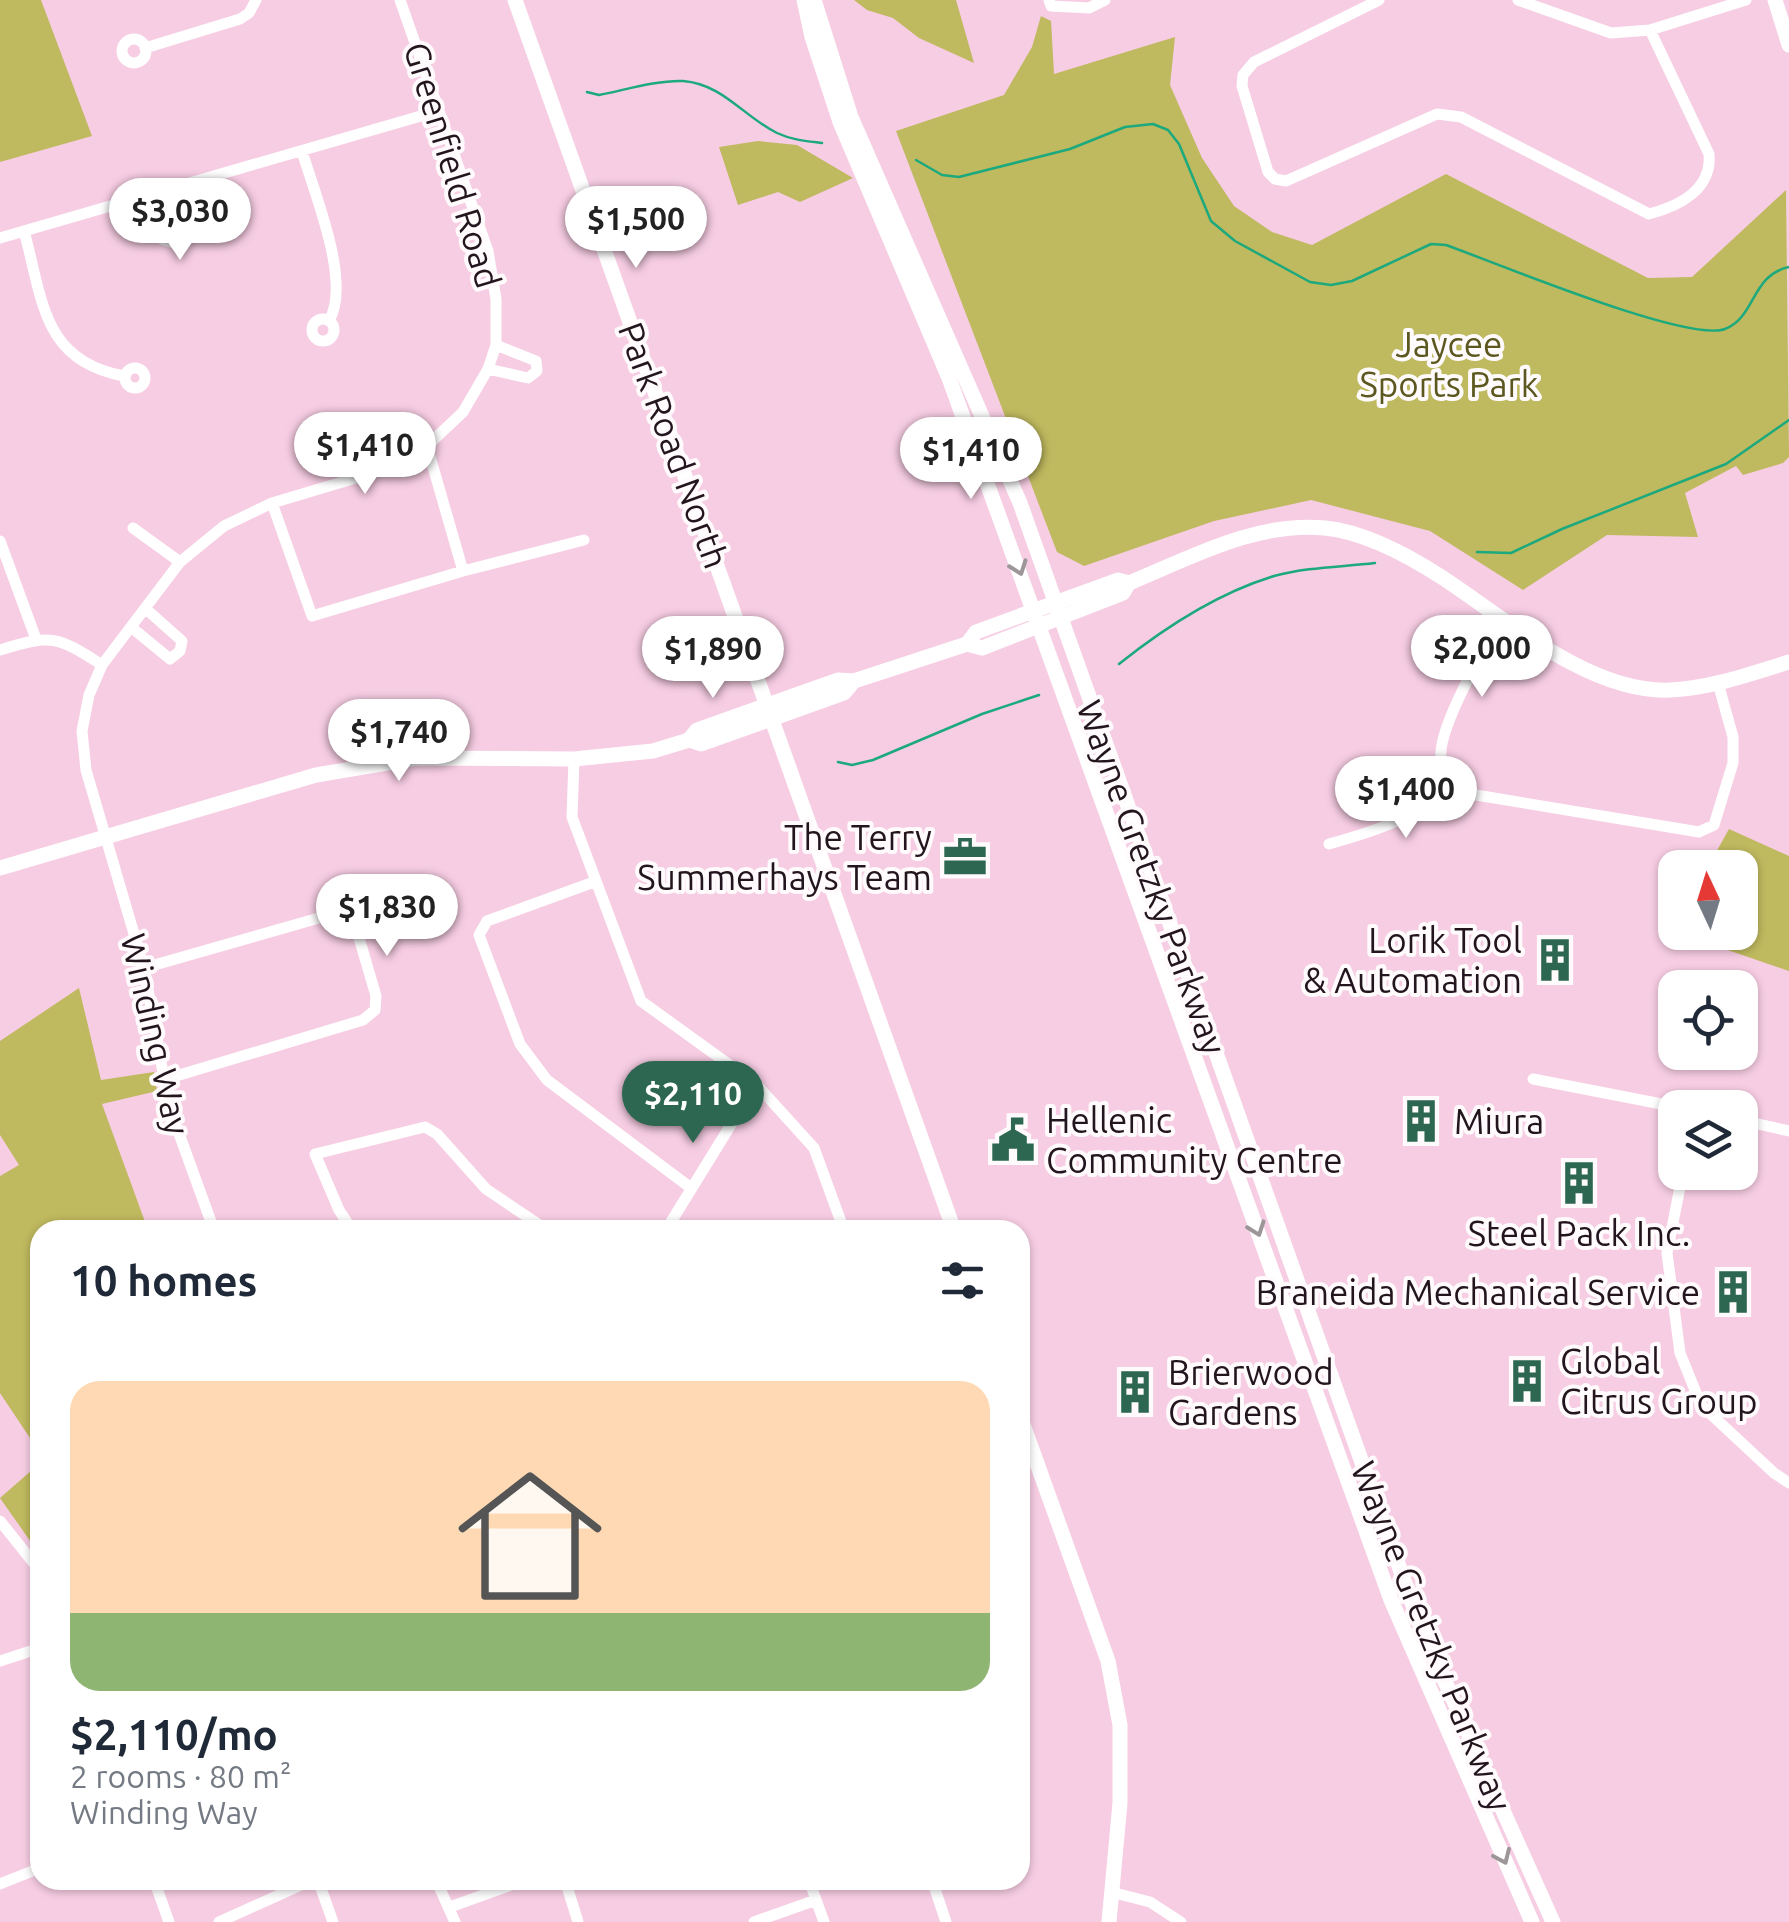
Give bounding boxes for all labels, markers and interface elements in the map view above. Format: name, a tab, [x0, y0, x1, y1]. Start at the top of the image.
street label: Greenfield Road	[397, 37, 509, 293]
pin: $3,030	[99, 178, 261, 263]
pin: $1,500	[555, 186, 717, 271]
text: $3,030	[131, 192, 229, 228]
text: $1,500	[587, 200, 685, 236]
street label: Park Road North	[611, 317, 737, 573]
park label: Jaycee Sports Park	[1359, 324, 1539, 404]
pin: $1,410	[284, 412, 446, 497]
pin: $1,410	[890, 417, 1052, 502]
text: $1,410	[316, 426, 414, 462]
text: $1,410	[922, 431, 1020, 467]
one-way arrow	[1007, 558, 1028, 575]
pin: $2,000	[1401, 615, 1563, 700]
pin: $1,890	[632, 616, 794, 701]
text: $2,000	[1433, 629, 1531, 665]
text: $1,890	[664, 630, 762, 666]
street label: Wayne Gretzky Parkway	[1069, 695, 1235, 1060]
pin: $1,740	[318, 699, 480, 784]
text: $1,740	[350, 713, 448, 749]
pin: $1,400	[1325, 756, 1487, 841]
text: $1,400	[1357, 770, 1455, 806]
place label: The Terry Summerhays Team	[637, 817, 932, 897]
office icon: The Terry Summerhays Team	[941, 833, 989, 881]
north arrow	[1658, 850, 1758, 950]
map controls	[1658, 850, 1758, 1190]
pin: $1,830	[306, 874, 468, 959]
text: $1,830	[338, 888, 436, 924]
place label: Lorik Tool & Automation	[1303, 920, 1522, 1000]
street label: Winding Way	[113, 930, 199, 1139]
building icon: Lorik Tool & Automation	[1531, 936, 1579, 984]
button: locate	[1658, 970, 1758, 1070]
pin: $2,110	[612, 1061, 774, 1146]
text: $2,110	[644, 1075, 742, 1111]
button: layers	[1658, 1090, 1758, 1190]
building icon: Miura	[1397, 1097, 1445, 1145]
place label: Hellenic Community Centre	[1046, 1100, 1343, 1180]
place label: Miura	[1454, 1101, 1544, 1141]
public building icon: Hellenic Community Centre	[989, 1116, 1037, 1164]
building icon: Steel Pack Inc.	[1555, 1159, 1603, 1207]
place label: Steel Pack Inc.	[1468, 1213, 1690, 1253]
one-way arrow	[1245, 1219, 1265, 1237]
icon: filters	[935, 1253, 990, 1308]
text: 10 homes	[70, 1257, 257, 1304]
building icon: Braneida Mechanical Service	[1709, 1268, 1757, 1316]
place label: Braneida Mechanical Service	[1256, 1272, 1700, 1312]
place label: Global Citrus Group	[1560, 1341, 1758, 1421]
place label: Brierwood Gardens	[1168, 1352, 1334, 1432]
building icon: Global Citrus Group	[1503, 1357, 1551, 1405]
building icon: Brierwood Gardens	[1111, 1368, 1159, 1416]
icon: home	[440, 1446, 620, 1626]
street label: Wayne Gretzky Parkway	[1343, 1455, 1521, 1817]
text: $2,110/mo	[70, 1711, 278, 1758]
text: 2 rooms · 80 m²	[70, 1758, 291, 1794]
text: Winding Way	[70, 1794, 258, 1830]
one-way arrow	[1491, 1847, 1511, 1865]

